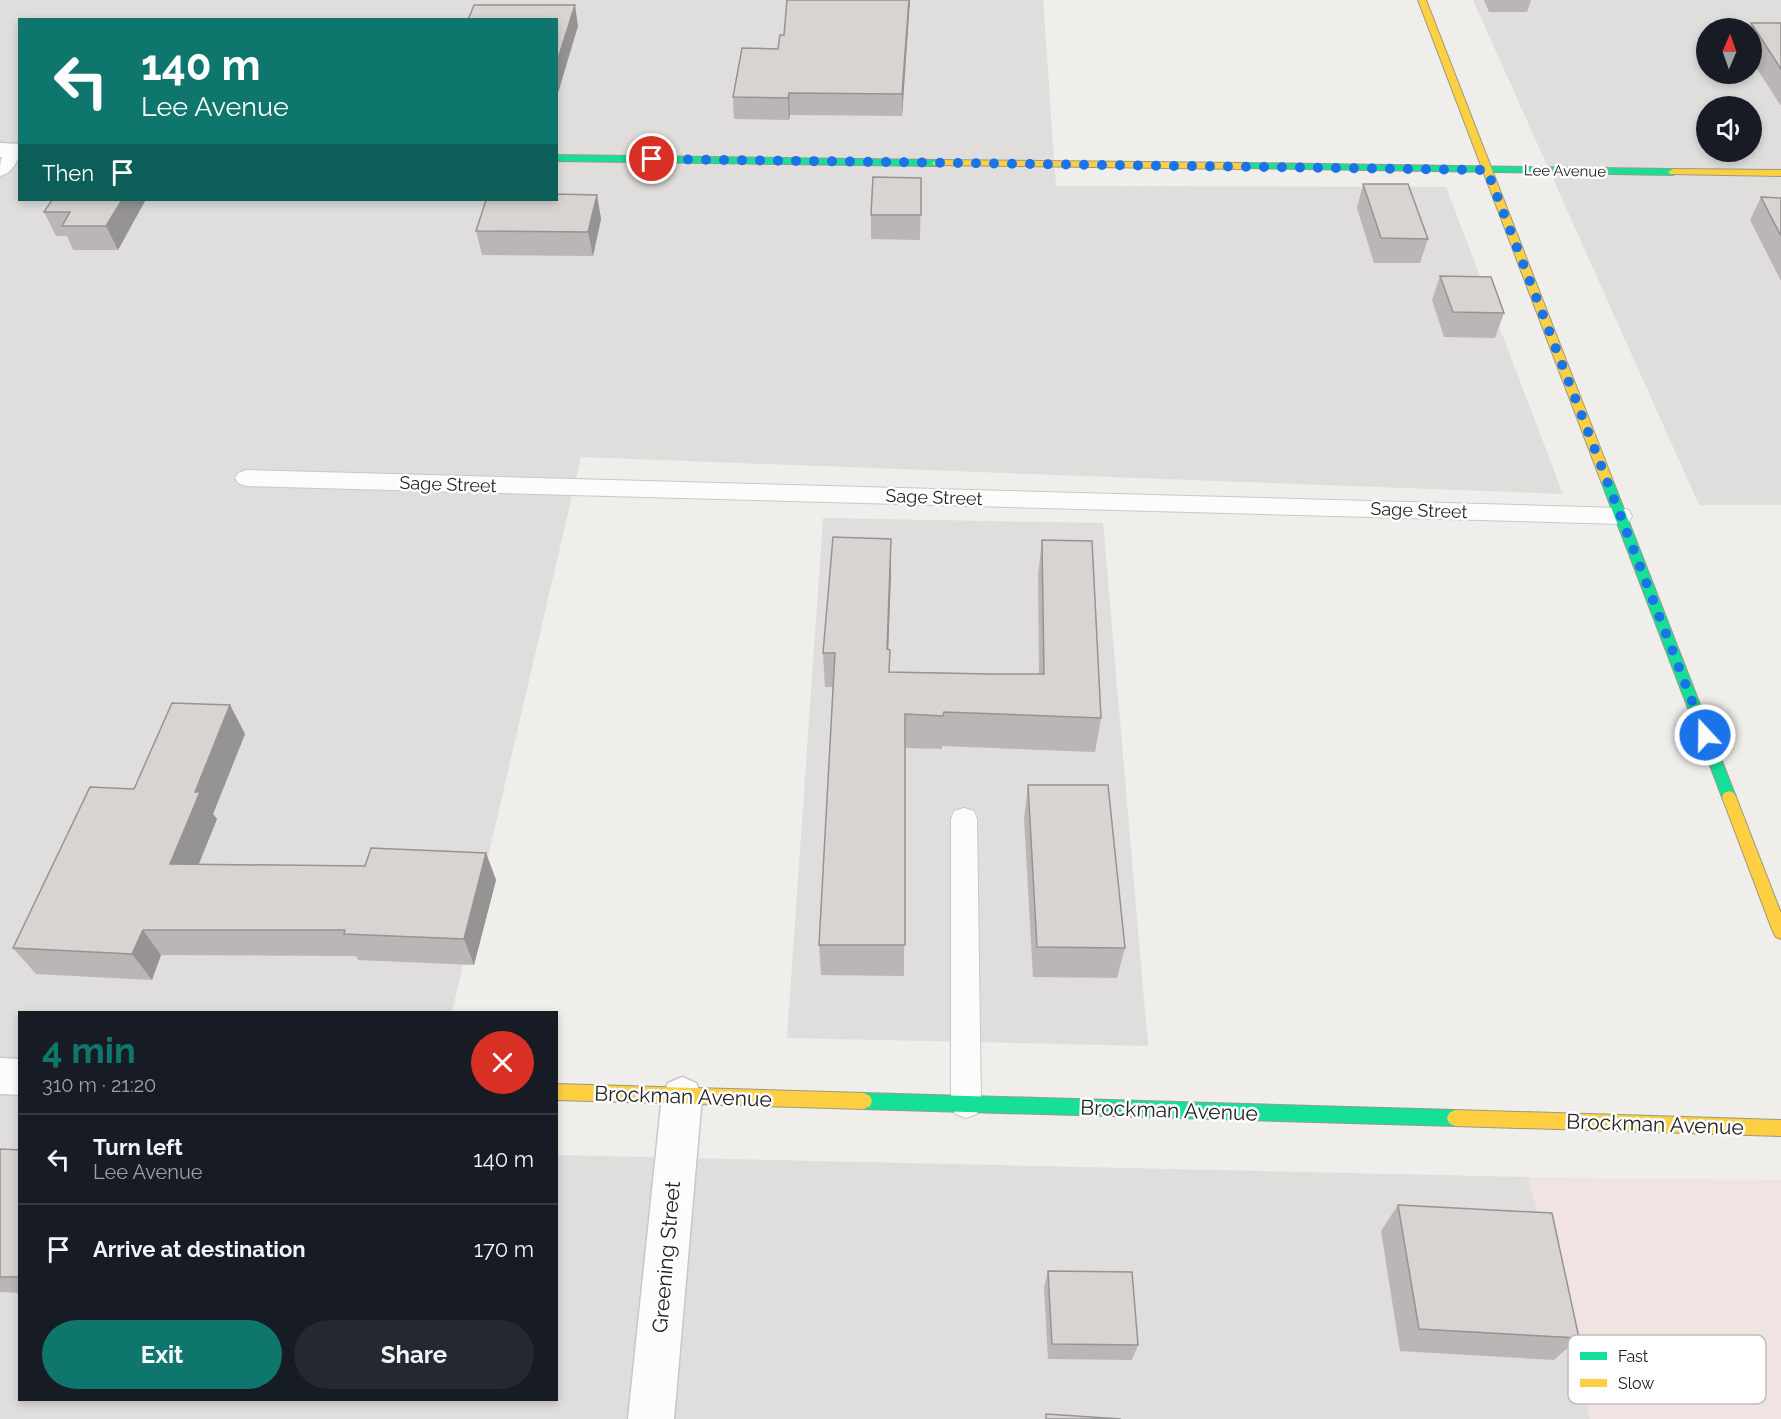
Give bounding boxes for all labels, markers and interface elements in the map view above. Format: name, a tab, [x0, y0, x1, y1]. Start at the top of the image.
north arrow	[1696, 18, 1762, 84]
map controls	[1696, 18, 1762, 162]
text: 140 m	[141, 41, 261, 90]
icon: left	[42, 42, 120, 120]
text: Lee Avenue	[141, 91, 289, 122]
button: sound	[1696, 96, 1762, 162]
pin	[626, 133, 677, 184]
icon: arrive	[635, 142, 668, 175]
icon: arrive	[106, 156, 139, 189]
text: Then	[42, 160, 94, 186]
street label: Lee Avenue	[1524, 161, 1606, 181]
street label: Sage Street	[399, 472, 497, 496]
street label: Sage Street	[885, 485, 983, 509]
street label: Sage Street	[1370, 498, 1468, 522]
position arrow	[1673, 703, 1737, 767]
text: 4 min	[42, 1029, 136, 1071]
button: close	[471, 1031, 534, 1094]
text: 310 m · 21:20	[42, 1073, 156, 1097]
street label: Brockman Avenue	[594, 1080, 772, 1112]
street label: Brockman Avenue	[1080, 1094, 1258, 1126]
street label: Brockman Avenue	[1566, 1108, 1744, 1140]
text: Turn left	[93, 1134, 183, 1160]
icon: left	[42, 1143, 75, 1176]
text: 140 m	[473, 1146, 534, 1172]
text: Lee Avenue	[93, 1160, 203, 1184]
street label: Greening Street	[647, 1180, 685, 1334]
icon: arrive	[42, 1233, 75, 1266]
text: Arrive at destination	[93, 1236, 306, 1262]
text: 170 m	[474, 1236, 534, 1262]
button: Exit	[42, 1320, 282, 1389]
button: Share	[294, 1320, 534, 1389]
legend	[1568, 1335, 1766, 1404]
text: Fast	[1618, 1347, 1649, 1366]
text: Slow	[1618, 1374, 1654, 1393]

